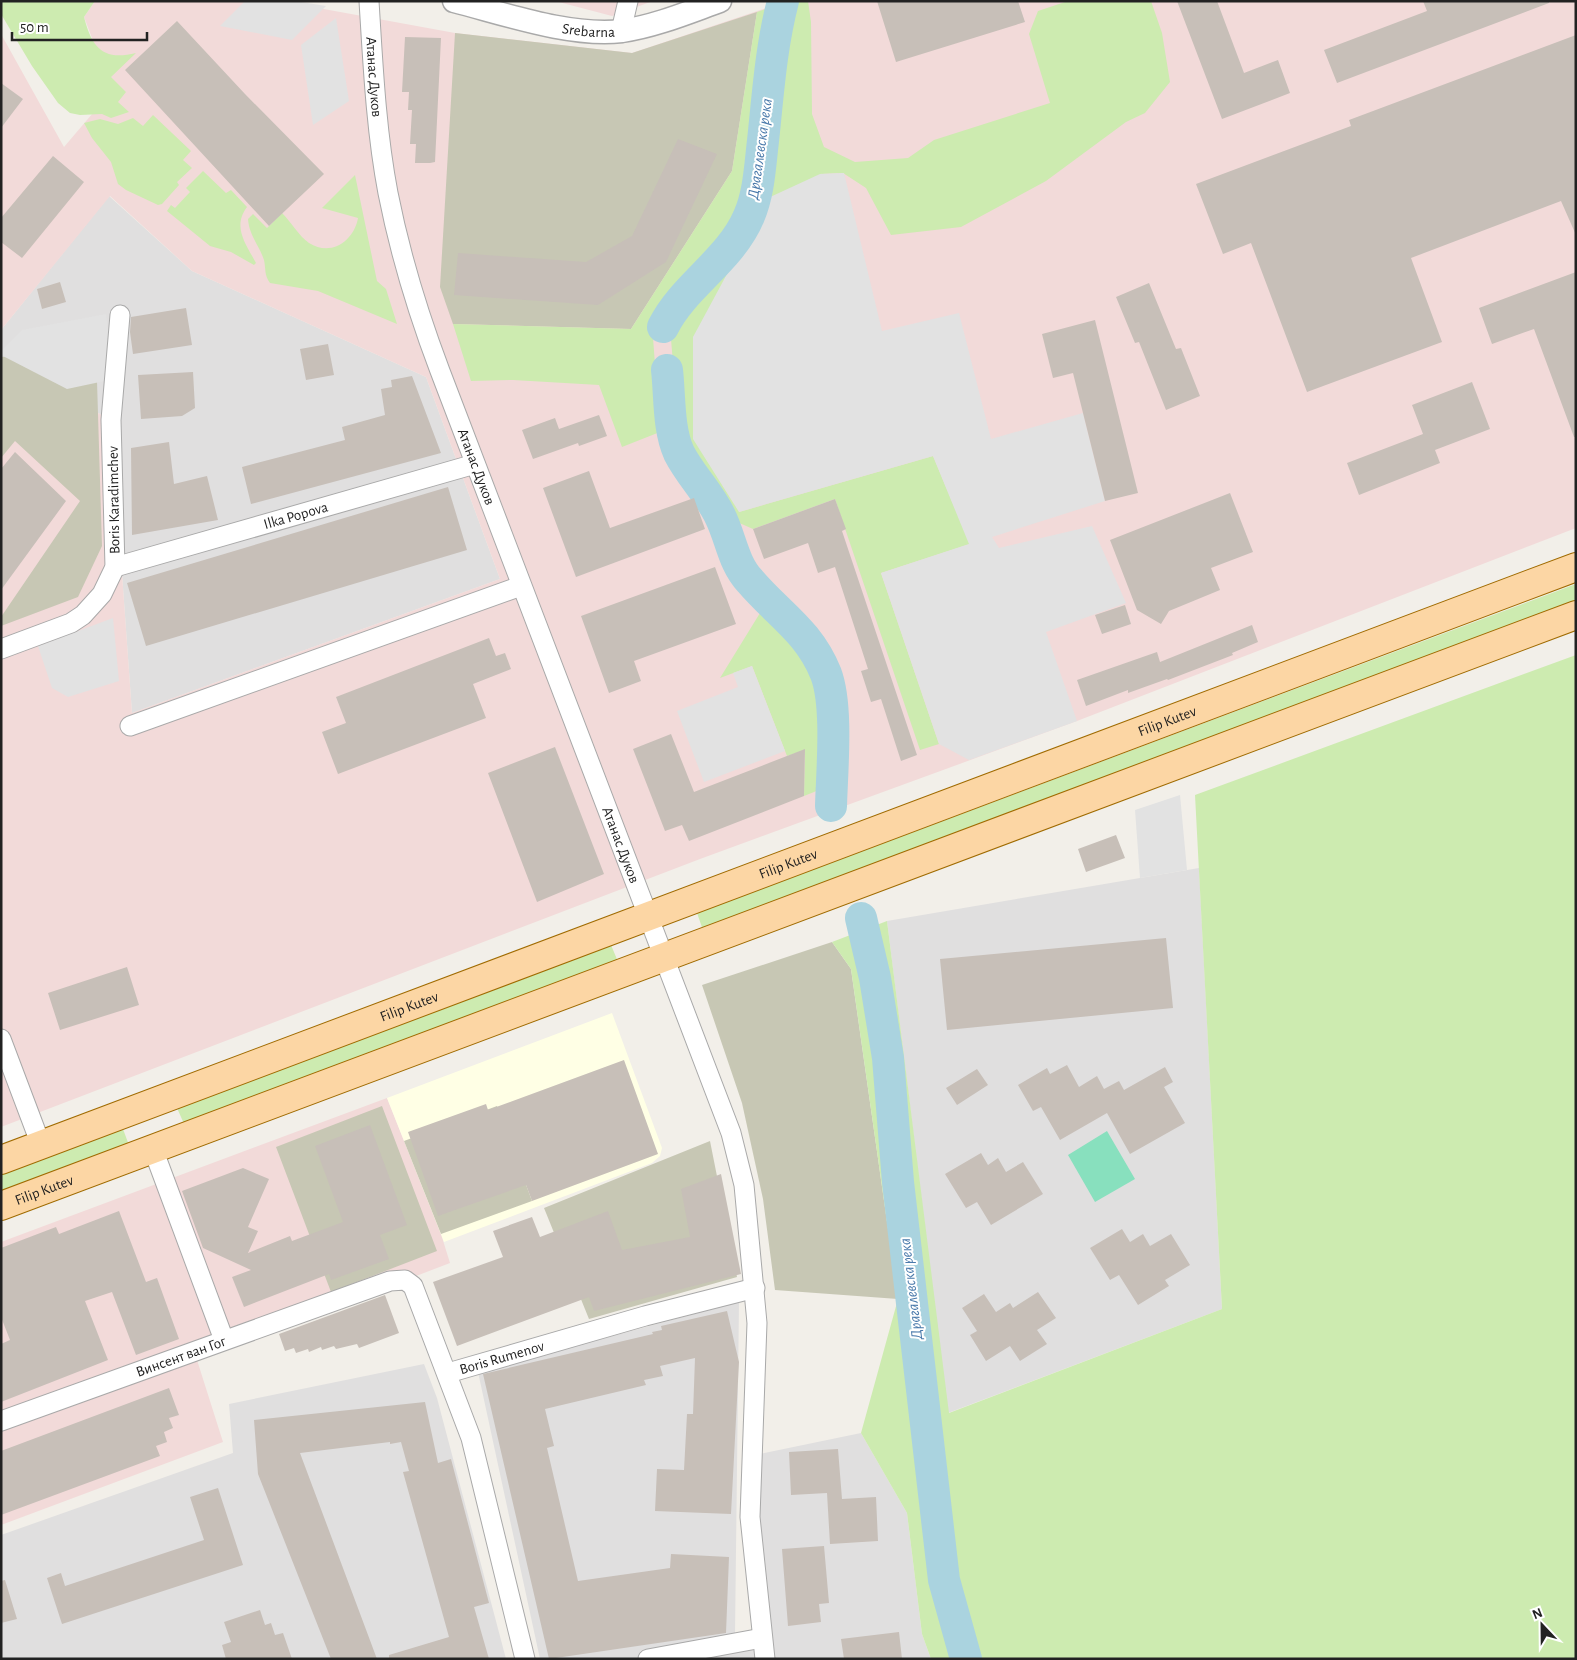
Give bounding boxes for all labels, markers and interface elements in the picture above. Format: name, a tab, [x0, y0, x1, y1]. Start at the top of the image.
scale bar	[12, 10, 148, 42]
text: 50 m	[20, 20, 49, 35]
street label: Srebarna	[561, 21, 615, 39]
street label: Атанас Дуков	[364, 36, 385, 118]
water label: Драгалевска река	[745, 97, 776, 202]
street label: Атанас Дуков	[455, 426, 498, 507]
street label: Boris Karadimchev	[106, 445, 122, 554]
street label: Ilka Popova	[262, 499, 330, 532]
street label: Filip Kutev	[1136, 703, 1199, 739]
street label: Атанас Дуков	[600, 805, 642, 885]
street label: Filip Kutev	[757, 846, 820, 881]
street label: Filip Kutev	[378, 988, 441, 1024]
street label: Filip Kutev	[13, 1172, 76, 1208]
water label: Драгалевска река	[897, 1237, 926, 1342]
street label: Винсент ван Гог	[134, 1333, 228, 1379]
street label: Boris Rumenov	[458, 1338, 546, 1377]
north arrow	[1517, 1600, 1567, 1650]
text: N	[1530, 1606, 1545, 1622]

